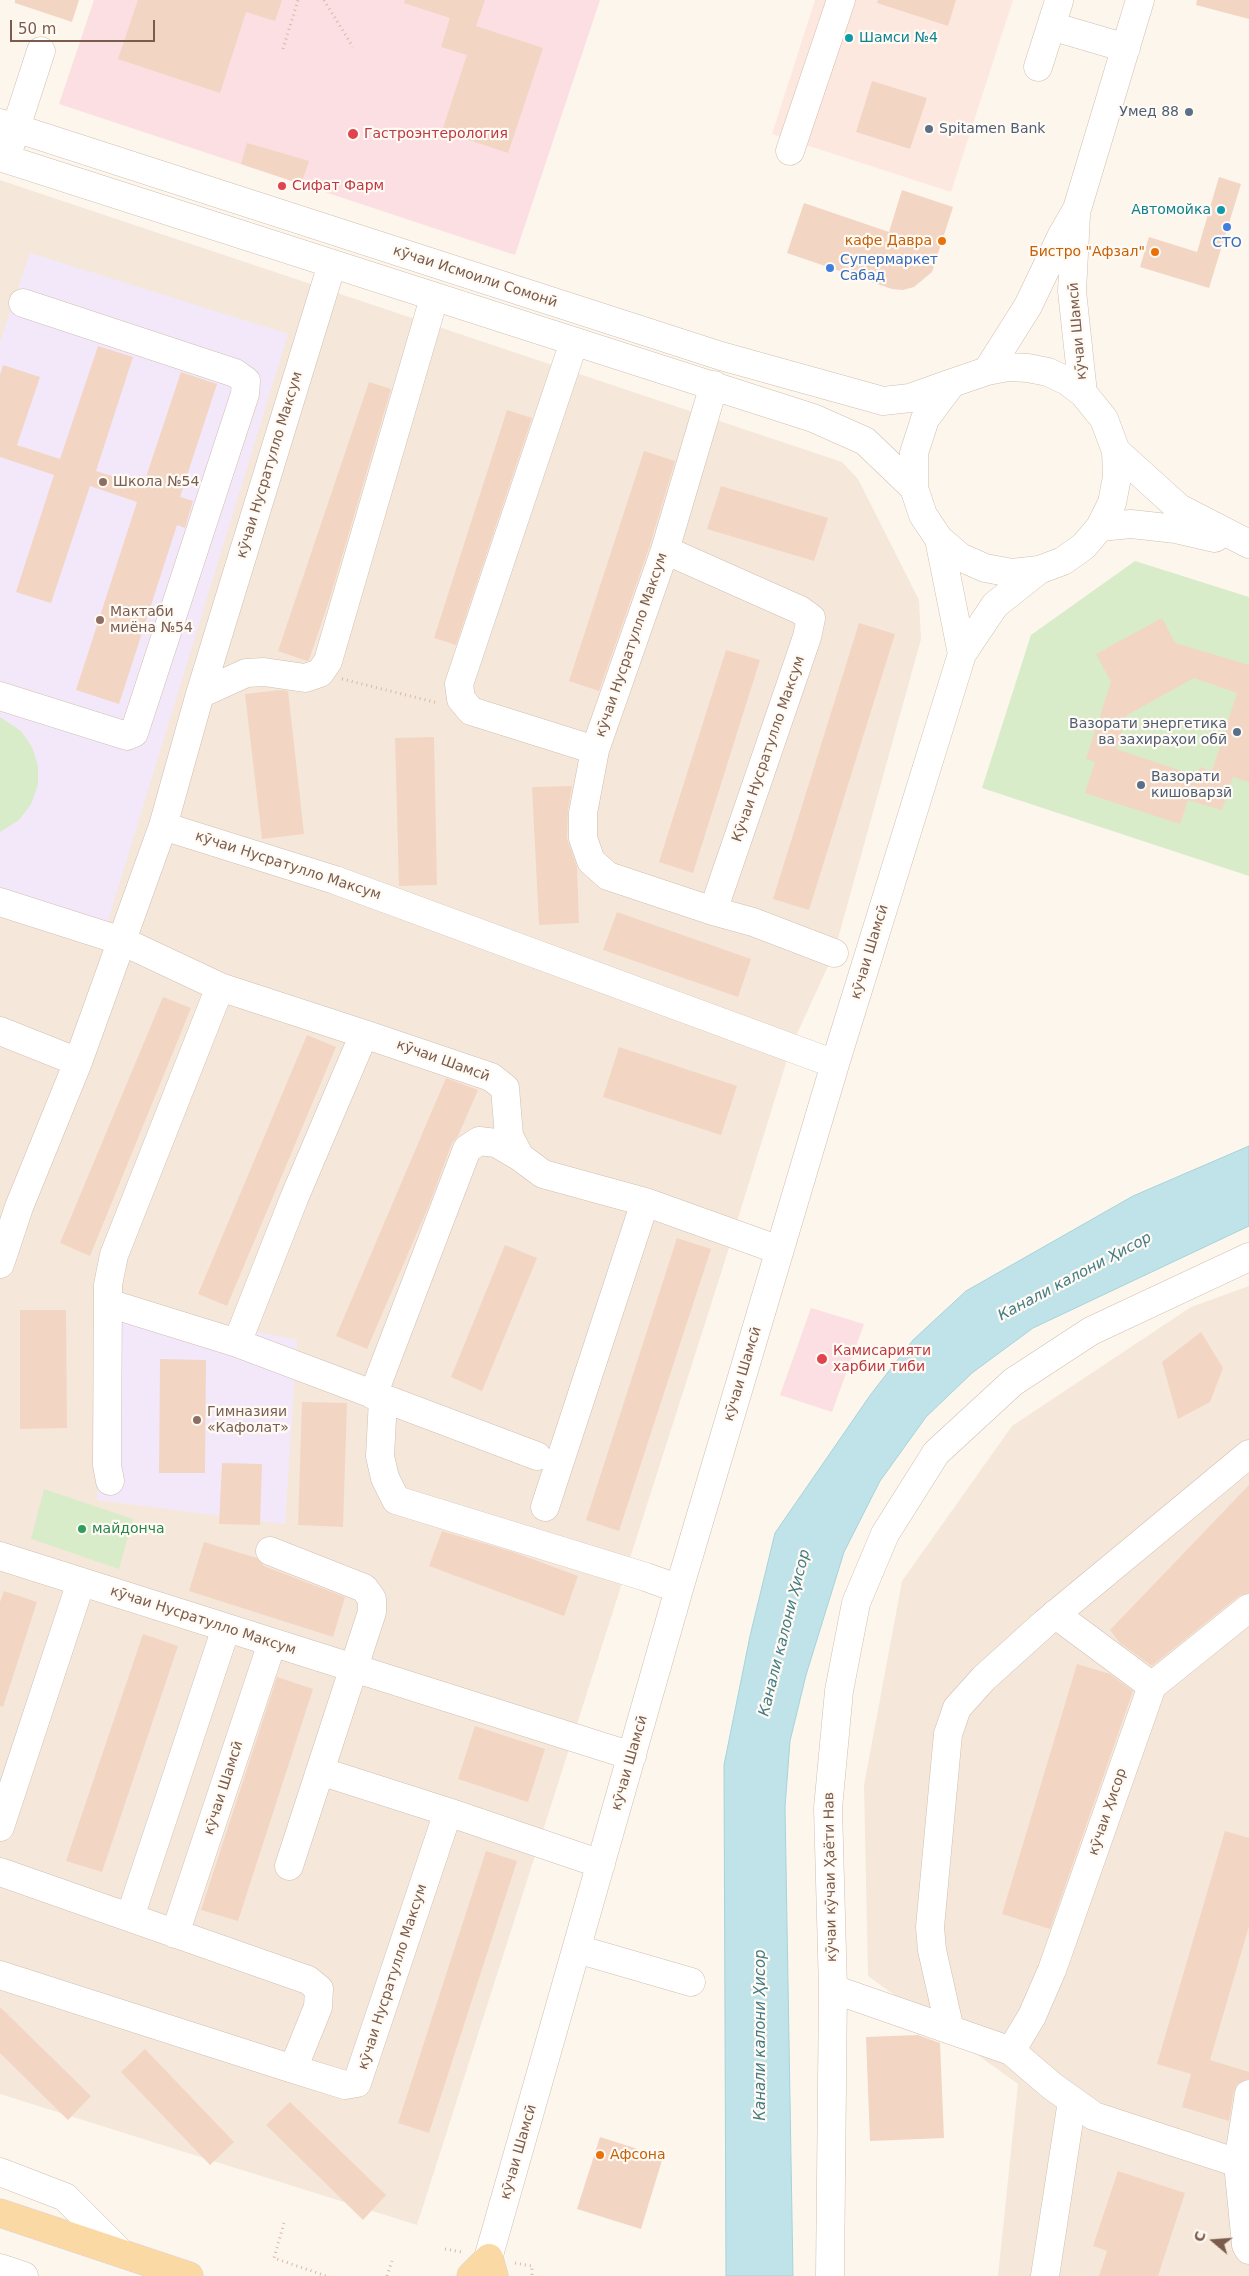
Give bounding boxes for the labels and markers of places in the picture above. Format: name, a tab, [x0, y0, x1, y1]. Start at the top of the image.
place label: Шамси №4	[859, 30, 938, 46]
marker: Шамси №4	[843, 32, 855, 44]
place label: Умед 88	[1119, 104, 1179, 120]
marker: Умед 88	[1183, 106, 1195, 118]
place label: Spitamen Bank	[939, 121, 1045, 137]
marker: Spitamen Bank	[923, 123, 935, 135]
place label: Гастроэнтерология	[364, 126, 508, 142]
marker: Гастроэнтерология	[346, 127, 360, 141]
place label: Сифат Фарм	[292, 178, 384, 194]
marker: Сифат Фарм	[276, 180, 288, 192]
place label: Автомойка	[1131, 202, 1211, 218]
marker: Автомойка	[1215, 204, 1227, 216]
marker: СТО	[1221, 221, 1233, 233]
place label: кафе Давра	[845, 233, 932, 249]
marker: кафе Давра	[936, 235, 948, 247]
place label: СТО	[1212, 235, 1242, 251]
place label: Бистро "Афзал"	[1029, 244, 1145, 260]
marker: Бистро "Афзал"	[1149, 246, 1161, 258]
place label: Супермаркет Сабад	[840, 252, 938, 284]
marker: Супермаркет Сабад	[824, 262, 836, 274]
place label: Школа №54	[113, 474, 199, 490]
marker: Школа №54	[97, 476, 109, 488]
place label: Мактаби миёна №54	[110, 604, 193, 636]
marker: Мактаби миёна №54	[94, 614, 106, 626]
place label: Вазорати энергетика ва захираҳои обӣ	[1069, 716, 1227, 749]
marker: Вазорати энергетика ва захираҳои обӣ	[1231, 726, 1243, 738]
place label: Вазорати кишоварзӣ	[1151, 769, 1232, 802]
marker: Вазорати кишоварзӣ	[1135, 779, 1147, 791]
place label: Камисарияти харбии тиби	[833, 1343, 931, 1375]
marker: Камисарияти харбии тиби	[815, 1352, 829, 1366]
place label: Гимназияи «Кафолат»	[207, 1404, 289, 1436]
marker: Гимназияи «Кафолат»	[191, 1414, 203, 1426]
place label: майдонча	[92, 1521, 164, 1537]
marker: майдонча	[76, 1523, 88, 1535]
place label: Афсона	[610, 2147, 666, 2163]
marker: Афсона	[594, 2149, 606, 2161]

